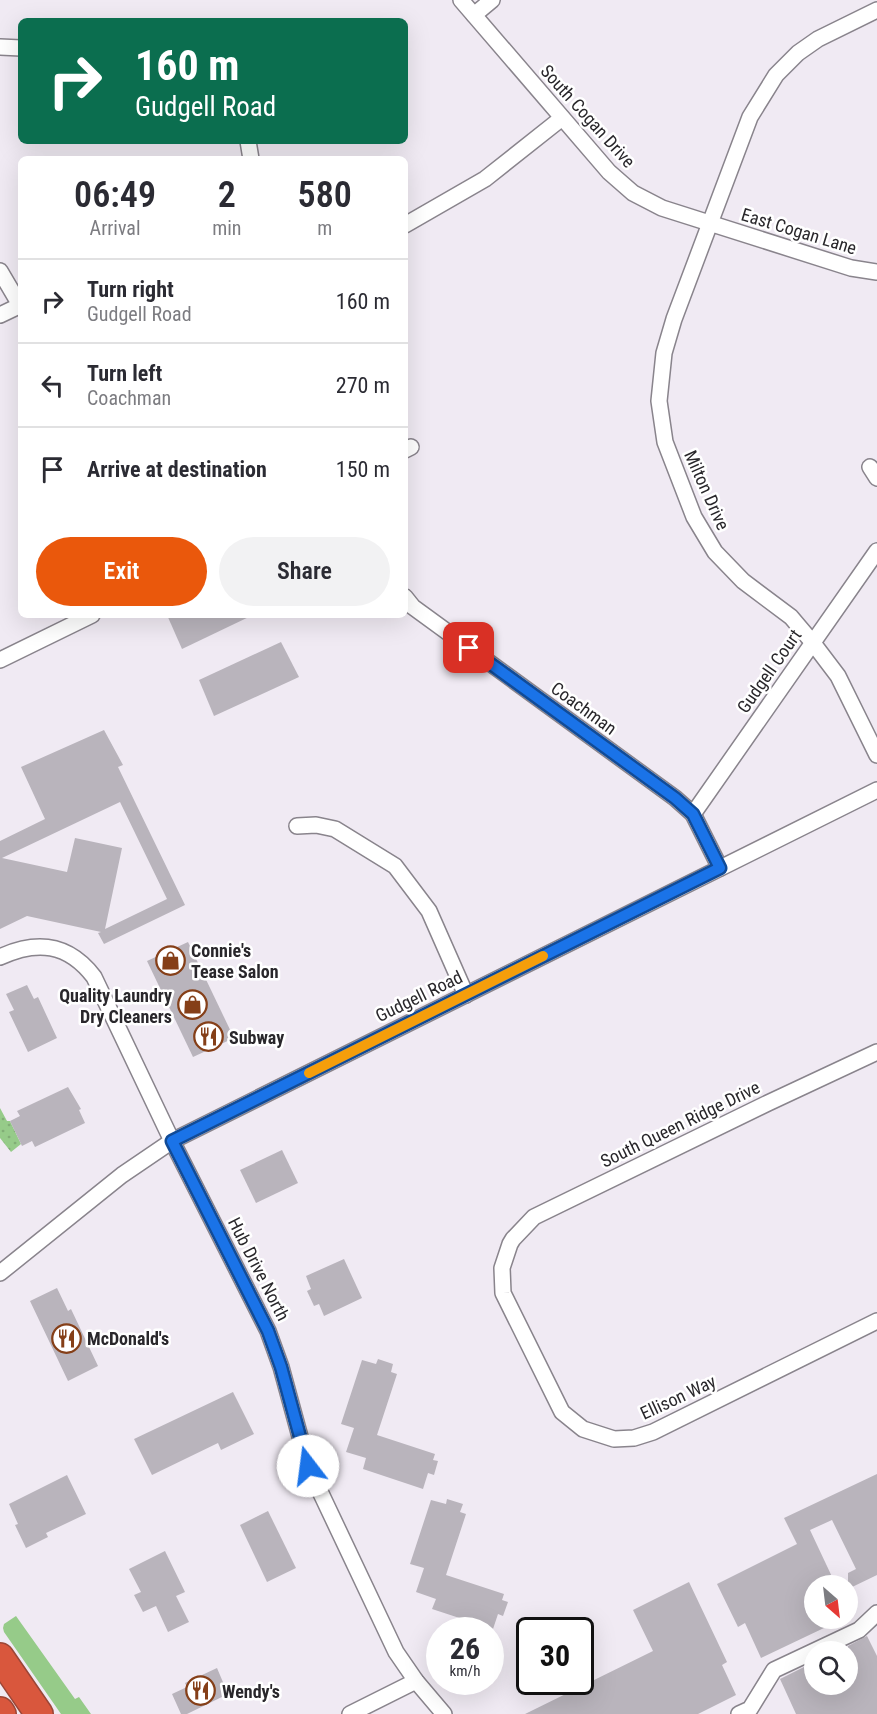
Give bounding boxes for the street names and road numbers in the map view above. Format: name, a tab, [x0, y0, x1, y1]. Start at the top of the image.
street label: South Cogan Drive	[536, 60, 640, 172]
street label: East Cogan Lane	[739, 204, 859, 258]
street label: Milton Drive	[680, 447, 734, 533]
street label: Gudgell Court	[733, 625, 805, 717]
street label: Coachman	[547, 677, 621, 739]
street label: Gudgell Road	[372, 966, 466, 1026]
street label: South Queen Ridge Drive	[597, 1076, 763, 1172]
street label: Hub Drive North	[224, 1214, 294, 1324]
street label: Ellison Way	[637, 1370, 720, 1424]

